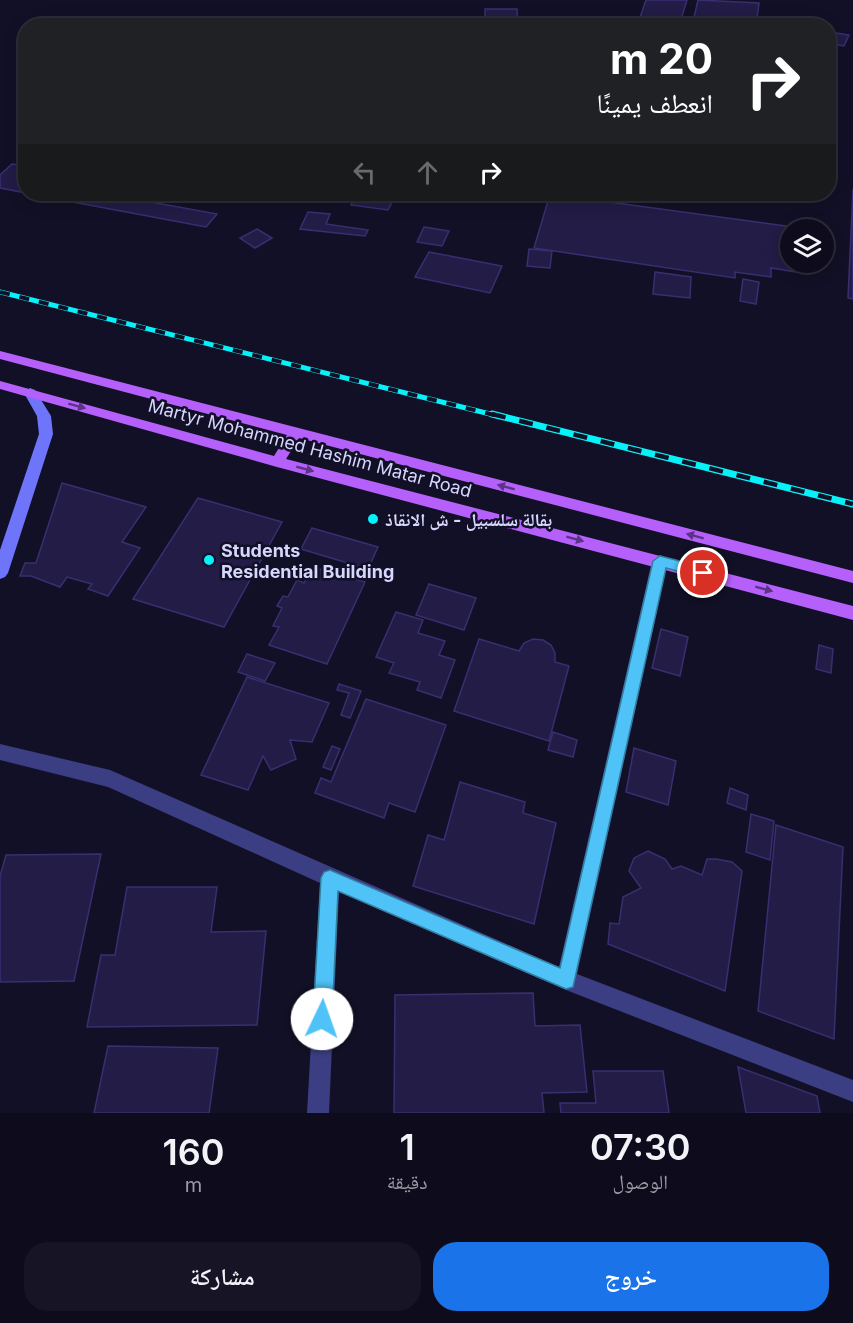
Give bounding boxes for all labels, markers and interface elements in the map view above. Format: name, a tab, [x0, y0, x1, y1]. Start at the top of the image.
text: 20 m	[610, 33, 713, 84]
icon: right	[734, 42, 812, 120]
text: انعطف يمينًا	[596, 87, 713, 120]
icon: left	[348, 156, 381, 189]
icon: ahead	[411, 156, 444, 189]
icon: right	[474, 156, 507, 189]
map controls	[780, 219, 834, 273]
button: layers	[780, 219, 834, 273]
street label: Martyr Mohammed Hashim Matar Road	[146, 395, 474, 501]
one-way arrow	[68, 402, 86, 411]
one-way arrow	[296, 465, 314, 474]
one-way arrow	[497, 482, 515, 491]
place label: بقالة سلسبيل - ش الانقاذ	[385, 509, 552, 531]
marker: بقالة سلسبيل - ش الانقاذ	[366, 512, 380, 526]
one-way arrow	[686, 531, 704, 540]
one-way arrow	[566, 535, 584, 545]
place label: Students Residential Building	[221, 540, 394, 582]
pin	[677, 547, 728, 598]
marker: Students Residential Building	[202, 553, 216, 567]
icon: arrive	[686, 556, 719, 589]
one-way arrow	[755, 585, 773, 594]
position arrow	[290, 987, 354, 1051]
text: 1	[400, 1125, 415, 1169]
text: 07:30	[590, 1125, 691, 1169]
text: 160	[162, 1130, 224, 1174]
text: دقيقة	[387, 1170, 428, 1194]
text: الوصول	[613, 1170, 668, 1194]
text: m	[185, 1173, 202, 1197]
button: مشاركة	[24, 1242, 421, 1311]
button: خروج	[433, 1242, 829, 1311]

